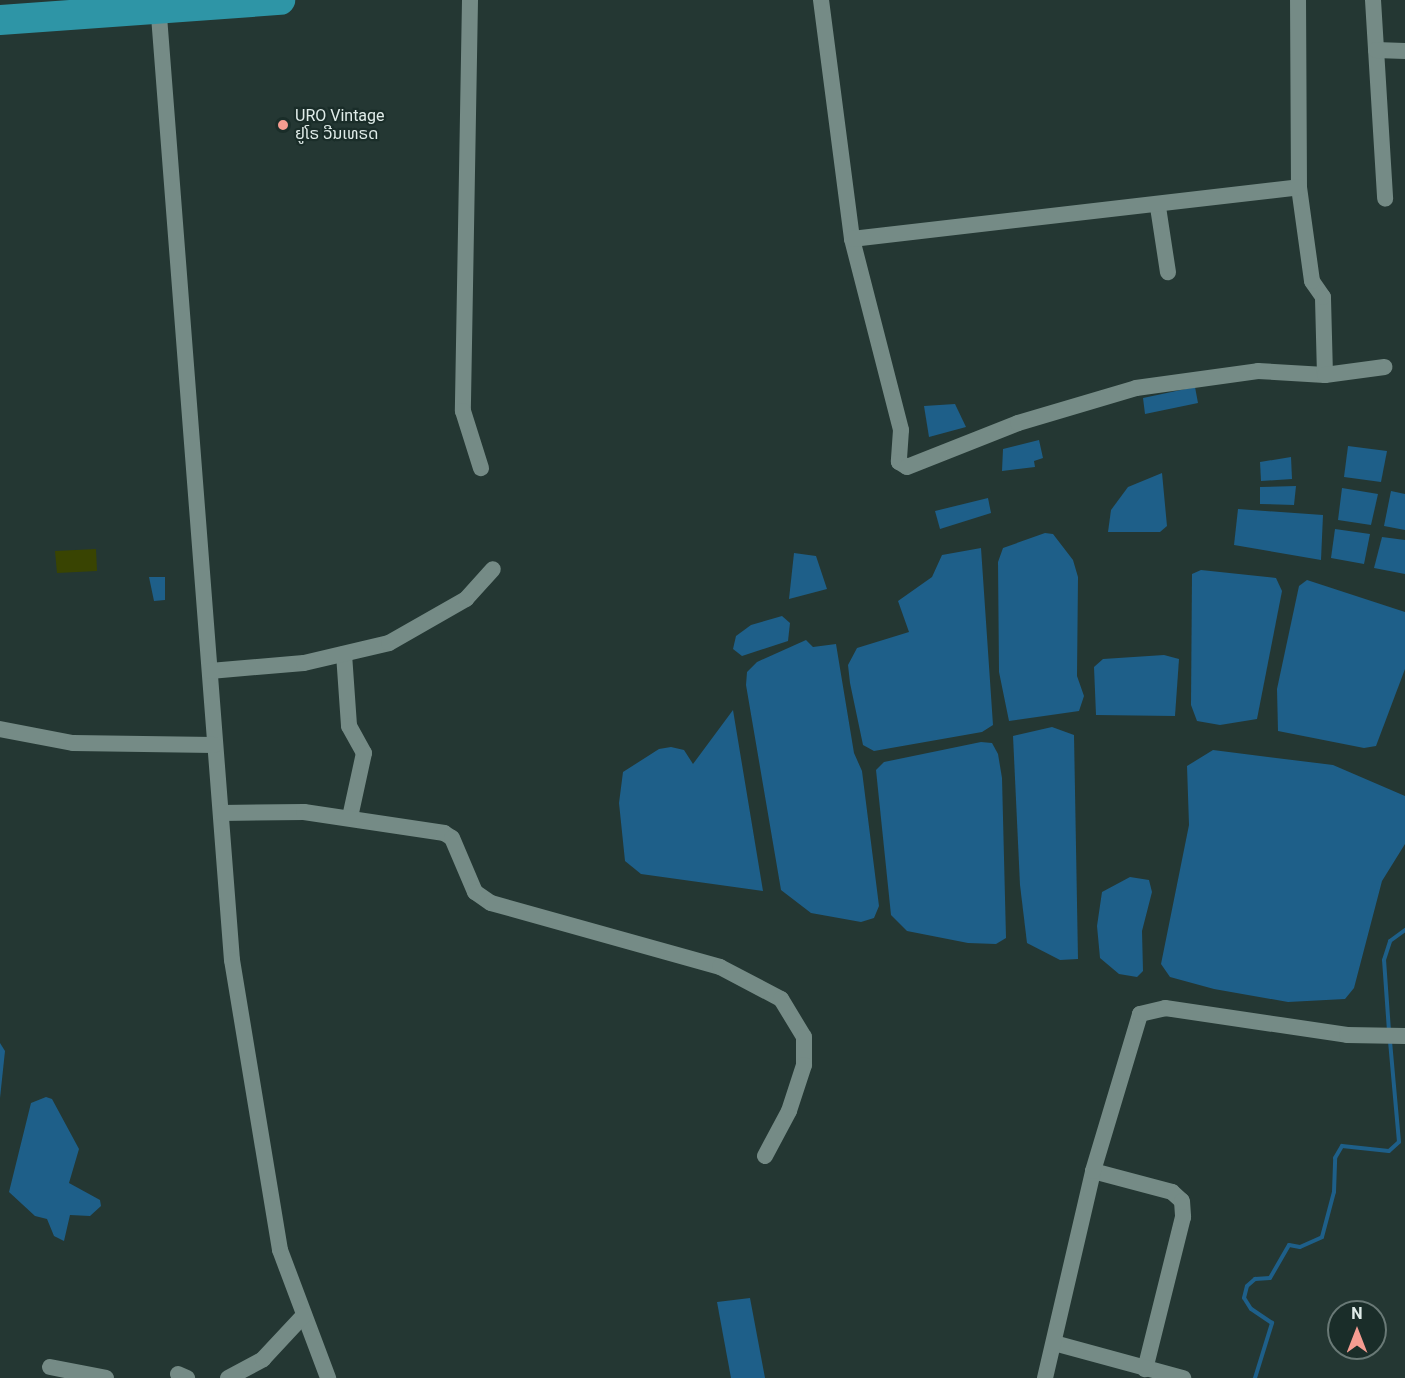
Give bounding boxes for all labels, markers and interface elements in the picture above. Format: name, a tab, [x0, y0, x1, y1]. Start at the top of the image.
place label: URO Vintage ຢູໂຣ ວີນເທຣດ	[295, 106, 385, 144]
marker: URO Vintage ຢູໂຣ ວີນເທຣດ	[276, 118, 290, 132]
north arrow	[1327, 1300, 1387, 1360]
text: N	[1351, 1304, 1363, 1323]

